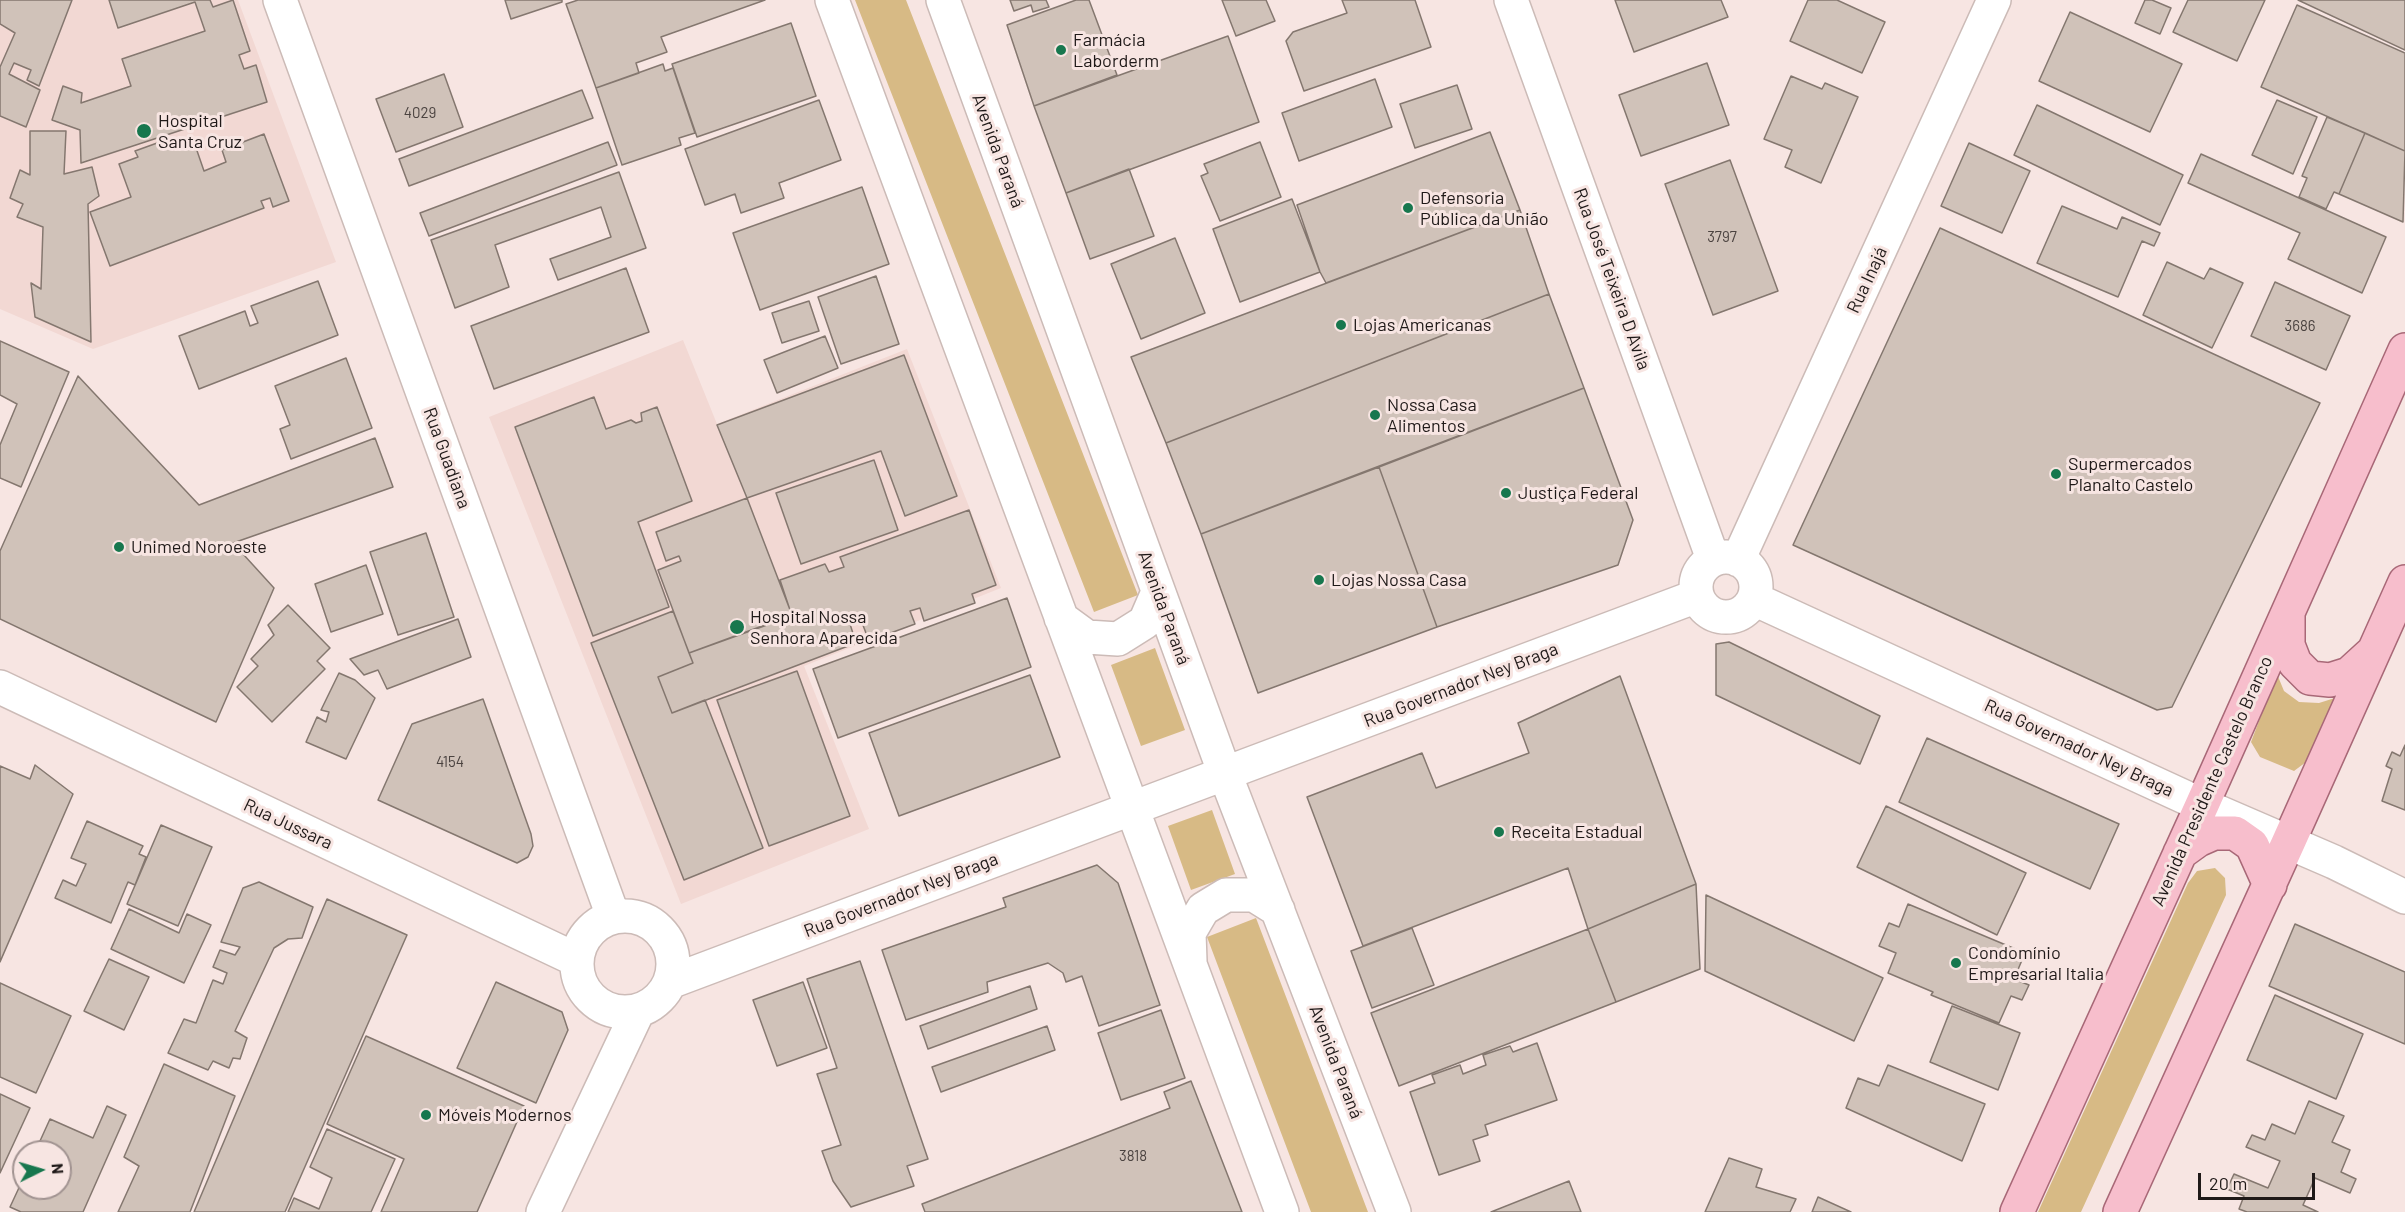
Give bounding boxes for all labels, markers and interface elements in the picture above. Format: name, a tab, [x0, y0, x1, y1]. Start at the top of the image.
place label: Farmácia Laborderm	[1073, 29, 1159, 72]
marker: Farmácia Laborderm	[1054, 43, 1068, 57]
street label: Avenida Paraná	[967, 91, 1029, 211]
house number: 4029	[404, 104, 436, 122]
place label: Hospital Santa Cruz	[158, 110, 242, 152]
marker: Hospital Santa Cruz	[135, 122, 153, 140]
street label: Rua José Teixeira D Avila	[1569, 185, 1655, 373]
place label: Defensoria Pública da União	[1420, 187, 1549, 230]
marker: Defensoria Pública da União	[1401, 201, 1415, 215]
house number: 3797	[1707, 228, 1737, 246]
street label: Rua Inajá	[1842, 243, 1892, 317]
place label: Lojas Americanas	[1353, 314, 1491, 336]
house number: 3686	[2285, 317, 2315, 335]
marker: Lojas Americanas	[1334, 318, 1348, 332]
place label: Nossa Casa Alimentos	[1387, 394, 1477, 436]
street label: Rua Guadiana	[419, 405, 475, 511]
marker: Nossa Casa Alimentos	[1368, 408, 1382, 422]
place label: Supermercados Planalto Castelo	[2068, 453, 2193, 496]
marker: Supermercados Planalto Castelo	[2049, 467, 2063, 481]
place label: Justiça Federal	[1518, 482, 1638, 504]
marker: Justiça Federal	[1499, 486, 1513, 500]
place label: Unimed Noroeste	[131, 536, 267, 558]
marker: Unimed Noroeste	[112, 540, 126, 554]
street label: Avenida Paraná	[1133, 548, 1195, 668]
place label: Lojas Nossa Casa	[1331, 569, 1467, 591]
marker: Lojas Nossa Casa	[1312, 573, 1326, 587]
place label: Hospital Nossa Senhora Aparecida	[750, 606, 898, 648]
marker: Hospital Nossa Senhora Aparecida	[728, 618, 746, 636]
street label: Rua Governador Ney Braga	[1361, 638, 1561, 732]
street label: Avenida Presidente Castelo Branco	[2147, 653, 2277, 909]
street label: Rua Governador Ney Braga	[1981, 695, 2177, 801]
house number: 4154	[436, 753, 464, 771]
street label: Rua Jussara	[240, 794, 336, 854]
place label: Receita Estadual	[1511, 821, 1642, 843]
marker: Receita Estadual	[1492, 825, 1506, 839]
street label: Rua Governador Ney Braga	[801, 848, 1001, 942]
place label: Condomínio Empresarial Italia	[1968, 942, 2104, 984]
marker: Condomínio Empresarial Italia	[1949, 956, 1963, 970]
street label: Avenida Paraná	[1304, 1002, 1368, 1122]
place label: Móveis Modernos	[438, 1104, 572, 1126]
marker: Móveis Modernos	[419, 1108, 433, 1122]
north arrow	[12, 1140, 72, 1200]
house number: 3818	[1119, 1147, 1147, 1165]
scale bar	[2201, 1161, 2318, 1199]
text: N	[49, 1162, 68, 1175]
text: 20 m	[2209, 1172, 2247, 1194]

